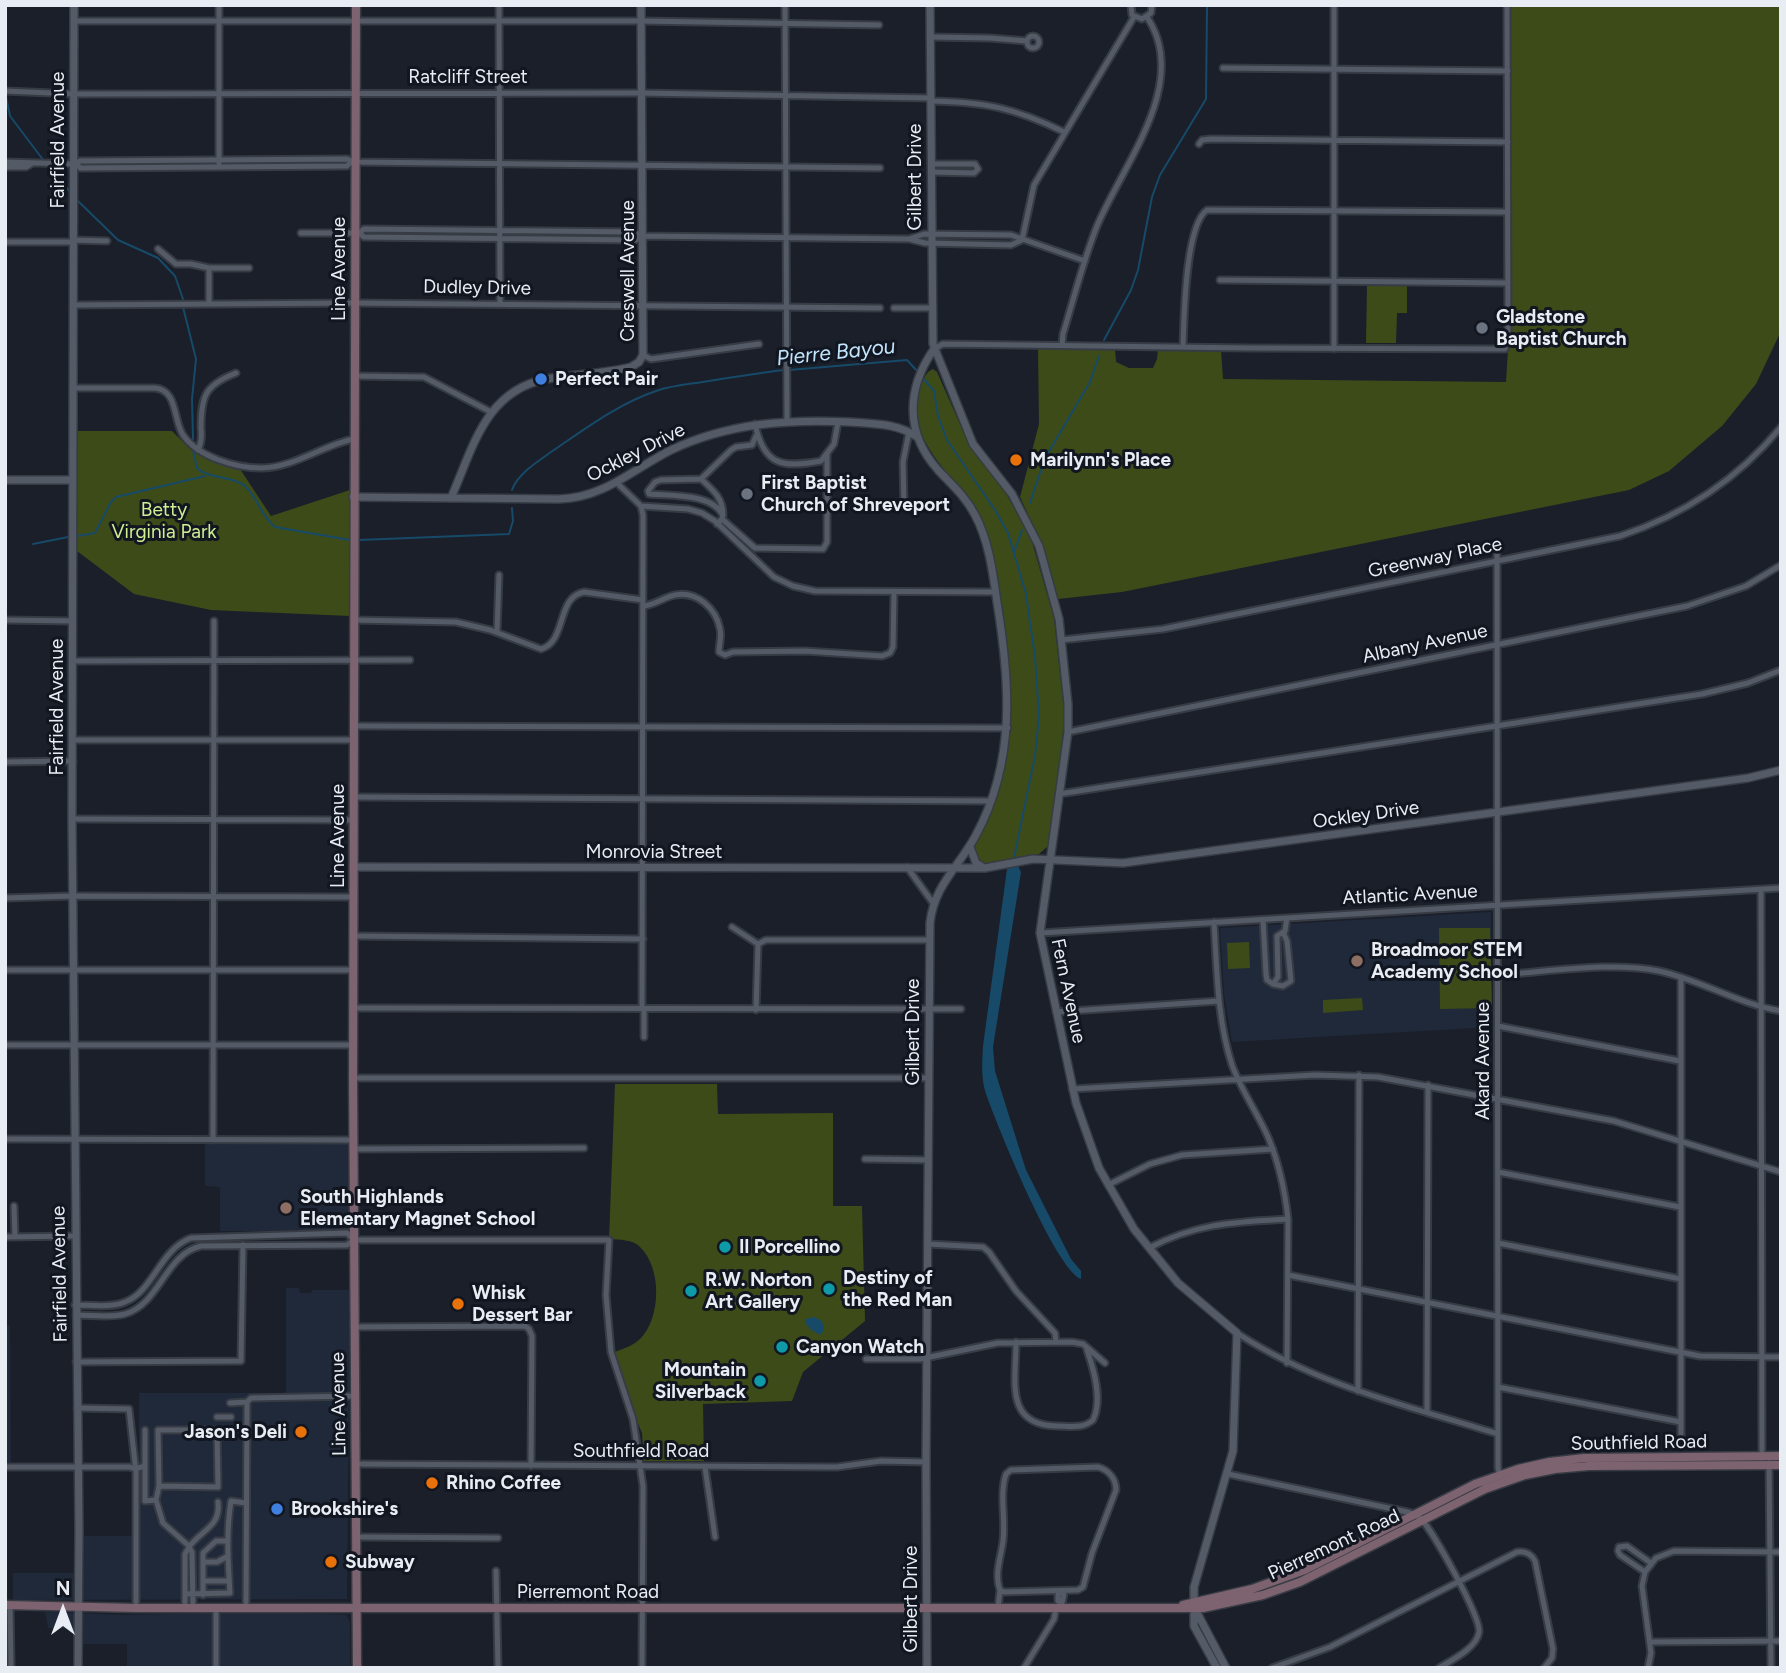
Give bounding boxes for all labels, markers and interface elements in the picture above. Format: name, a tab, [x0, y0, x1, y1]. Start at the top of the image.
street label: Ratcliff Street	[408, 66, 528, 88]
street label: Fairfield Avenue	[47, 72, 69, 208]
street label: Gilbert Drive	[904, 124, 926, 230]
street label: Creswell Avenue	[617, 200, 639, 342]
street label: Line Avenue	[328, 217, 350, 321]
street label: Dudley Drive	[423, 276, 531, 300]
place label: Gladstone Baptist Church	[1496, 306, 1627, 350]
marker: Gladstone Baptist Church	[1474, 320, 1490, 336]
water label: Pierre Bayou	[775, 334, 897, 372]
place label: Perfect Pair	[555, 368, 658, 390]
marker: Perfect Pair	[533, 371, 549, 387]
street label: Ockley Drive	[583, 419, 689, 487]
place label: Marilynn's Place	[1030, 449, 1171, 471]
marker: Marilynn's Place	[1008, 452, 1024, 468]
place label: First Baptist Church of Shreveport	[761, 472, 950, 516]
marker: First Baptist Church of Shreveport	[739, 486, 755, 502]
park label: Betty Virginia Park	[111, 499, 217, 543]
street label: Greenway Place	[1366, 533, 1504, 583]
street label: Albany Avenue	[1360, 620, 1490, 668]
street label: Fairfield Avenue	[46, 639, 68, 775]
street label: Line Avenue	[327, 784, 349, 888]
street label: Ockley Drive	[1311, 796, 1421, 834]
street label: Monrovia Street	[586, 841, 722, 863]
street label: Atlantic Avenue	[1342, 880, 1478, 910]
street label: Fern Avenue	[1046, 937, 1090, 1045]
place label: Broadmoor STEM Academy School	[1371, 939, 1523, 983]
marker: Broadmoor STEM Academy School	[1349, 953, 1365, 969]
street label: Gilbert Drive	[902, 979, 924, 1085]
street label: Akard Avenue	[1472, 1002, 1494, 1120]
place label: South Highlands Elementary Magnet School	[300, 1186, 535, 1230]
marker: South Highlands Elementary Magnet School	[278, 1200, 294, 1216]
street label: Fairfield Avenue	[47, 1205, 73, 1343]
place label: Il Porcellino	[739, 1236, 840, 1258]
marker: Il Porcellino	[717, 1239, 733, 1255]
place label: Destiny of the Red Man	[843, 1267, 952, 1311]
place label: R.W. Norton Art Gallery	[705, 1269, 812, 1313]
marker: Destiny of the Red Man	[821, 1281, 837, 1297]
place label: Whisk Dessert Bar	[472, 1282, 572, 1326]
marker: R.W. Norton Art Gallery	[683, 1283, 699, 1299]
marker: Whisk Dessert Bar	[450, 1296, 466, 1312]
place label: Canyon Watch	[796, 1336, 924, 1358]
marker: Canyon Watch	[774, 1339, 790, 1355]
street label: Line Avenue	[327, 1352, 351, 1456]
place label: Mountain Silverback	[655, 1359, 746, 1403]
marker: Mountain Silverback	[752, 1373, 768, 1389]
place label: Jason's Deli	[184, 1421, 287, 1443]
marker: Jason's Deli	[293, 1424, 309, 1440]
street label: Southfield Road	[1571, 1430, 1707, 1456]
street label: Southfield Road	[573, 1440, 709, 1462]
place label: Rhino Coffee	[446, 1472, 561, 1494]
marker: Rhino Coffee	[424, 1475, 440, 1491]
place label: Brookshire's	[291, 1498, 398, 1520]
marker: Brookshire's	[269, 1501, 285, 1517]
street label: Pierremont Road	[1265, 1505, 1403, 1585]
street label: Gilbert Drive	[900, 1546, 922, 1652]
place label: Subway	[345, 1551, 415, 1573]
marker: Subway	[323, 1554, 339, 1570]
north arrow	[28, 1575, 98, 1645]
text: N	[56, 1577, 70, 1600]
street label: Pierremont Road	[517, 1581, 659, 1603]

